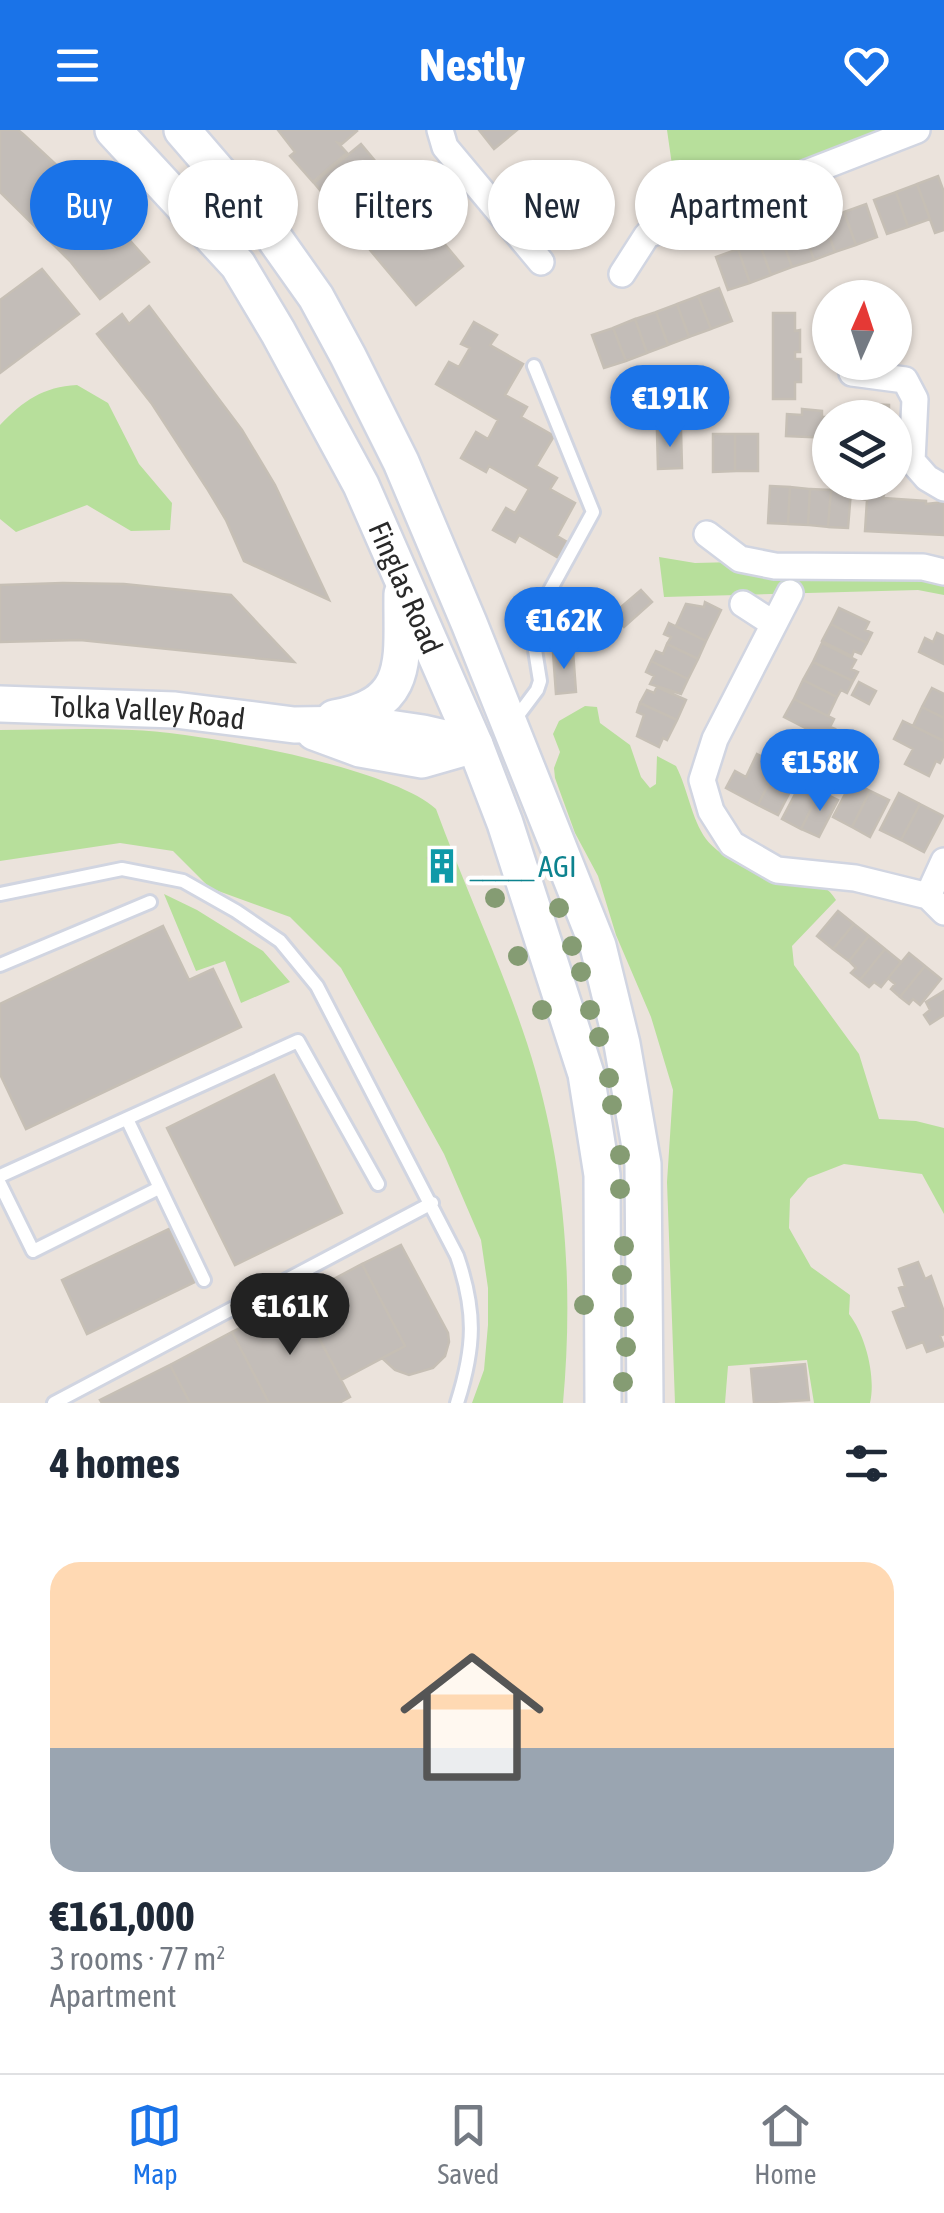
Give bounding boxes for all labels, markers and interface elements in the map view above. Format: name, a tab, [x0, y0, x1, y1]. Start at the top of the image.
icon: menu	[50, 38, 105, 93]
icon: heart	[839, 38, 894, 93]
text: Nestly	[419, 39, 525, 91]
chip: Buy	[30, 160, 148, 250]
chip: Rent	[168, 160, 298, 250]
chip: Filters	[318, 160, 468, 250]
chip: New	[488, 160, 615, 250]
chip: Apartment	[635, 160, 843, 250]
north arrow	[812, 280, 912, 380]
map controls	[812, 280, 912, 500]
pin: €191K	[600, 365, 740, 450]
text: €191K	[632, 379, 708, 416]
button: layers	[812, 400, 912, 500]
street label: Finglas Road	[362, 516, 450, 659]
pin: €162K	[494, 587, 634, 672]
text: €162K	[526, 601, 602, 638]
street label: Tolka Valley Road	[50, 689, 247, 736]
pin: €158K	[750, 729, 890, 814]
text: €158K	[782, 743, 858, 780]
building icon: _____ AGI	[423, 847, 461, 885]
place label: _____ AGI	[469, 849, 577, 883]
pin: €161K	[220, 1273, 360, 1358]
text: €161K	[252, 1287, 328, 1324]
icon: filters	[839, 1436, 894, 1491]
text: 4 homes	[50, 1439, 180, 1487]
icon: home	[382, 1627, 562, 1807]
text: €161,000	[50, 1892, 195, 1940]
text: 3 rooms · 77 m²	[50, 1940, 225, 1977]
text: Apartment	[50, 1977, 176, 2014]
tab: Map	[127, 2098, 182, 2190]
tab: Saved	[437, 2098, 499, 2190]
tab: Home	[754, 2098, 817, 2190]

